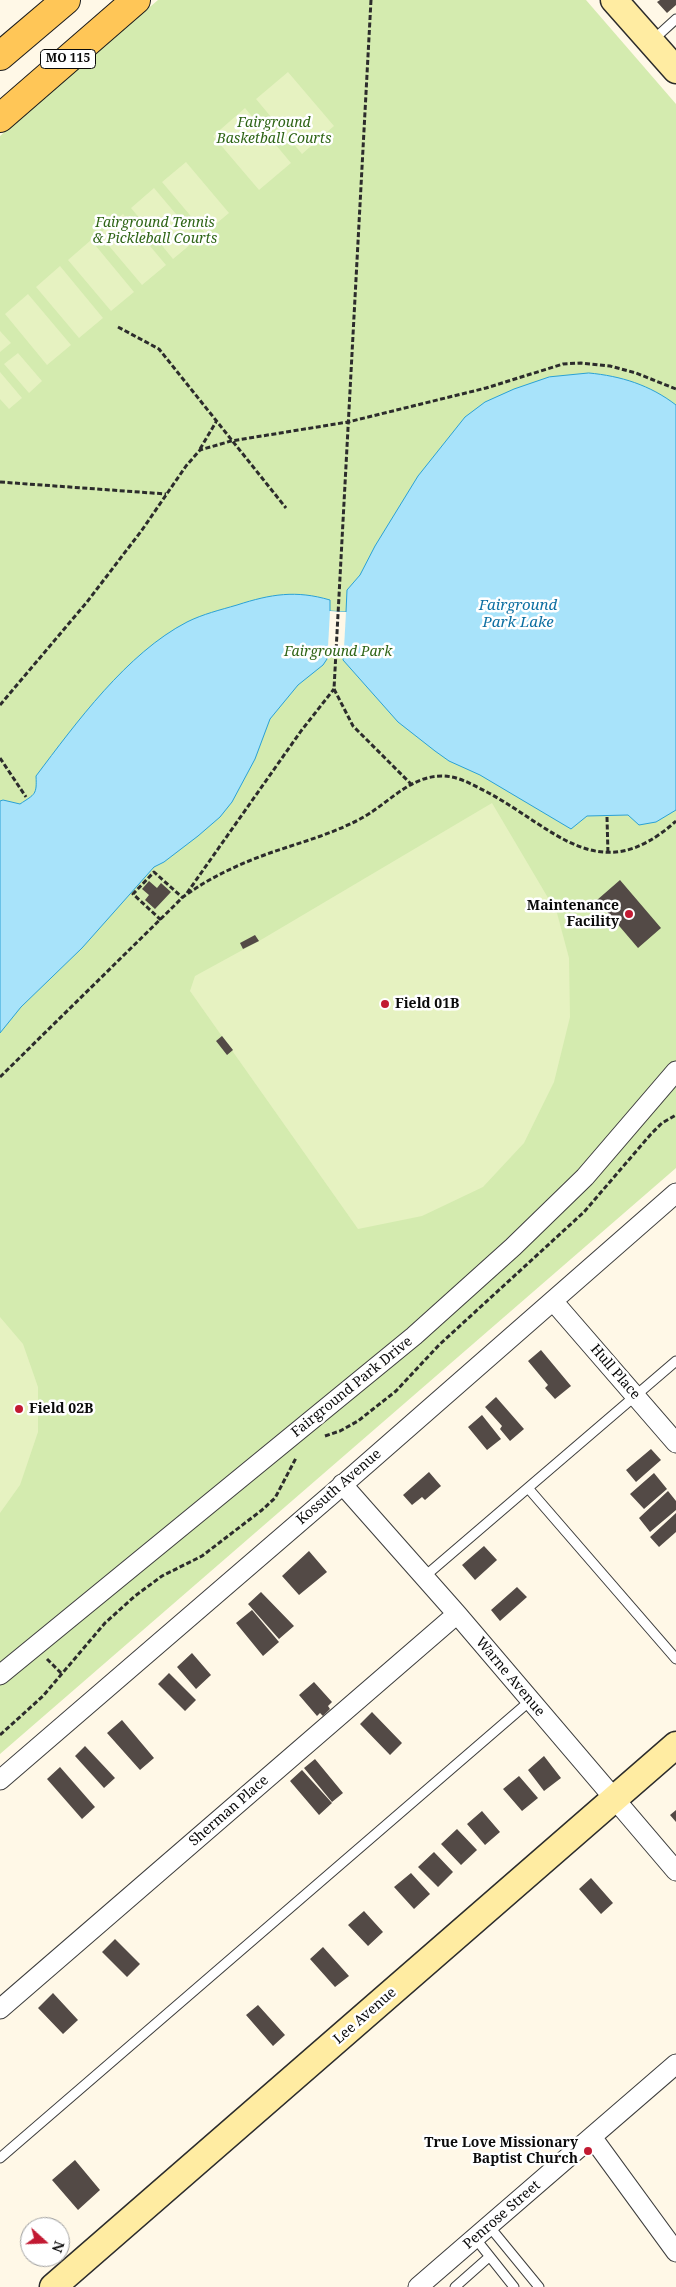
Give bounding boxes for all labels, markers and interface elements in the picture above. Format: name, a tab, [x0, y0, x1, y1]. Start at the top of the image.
road number: MO 115	[40, 50, 96, 68]
park label: Fairground Basketball Courts	[216, 115, 332, 148]
park label: Fairground Tennis & Pickleball Courts	[93, 215, 217, 248]
water label: Fairground Park Lake	[479, 597, 557, 632]
park label: Fairground Park	[284, 644, 392, 660]
place label: Maintenance Facility	[527, 898, 619, 930]
marker: Maintenance Facility	[623, 908, 635, 920]
place label: Field 01B	[395, 996, 460, 1012]
marker: Field 01B	[379, 998, 391, 1010]
street label: Fairground Park Drive	[288, 1333, 416, 1441]
street label: Hull Place	[587, 1341, 643, 1403]
place label: Field 02B	[29, 1401, 94, 1417]
marker: Field 02B	[13, 1403, 25, 1415]
street label: Kossuth Avenue	[293, 1446, 385, 1528]
street label: Warne Avenue	[472, 1634, 548, 1720]
street label: Sherman Place	[186, 1772, 272, 1850]
street label: Lee Avenue	[330, 1984, 400, 2048]
place label: True Love Missionary Baptist Church	[424, 2135, 578, 2168]
marker: True Love Missionary Baptist Church	[582, 2145, 594, 2157]
street label: Penrose Street	[460, 2177, 544, 2253]
north arrow	[20, 2217, 70, 2267]
text: N	[48, 2239, 69, 2255]

